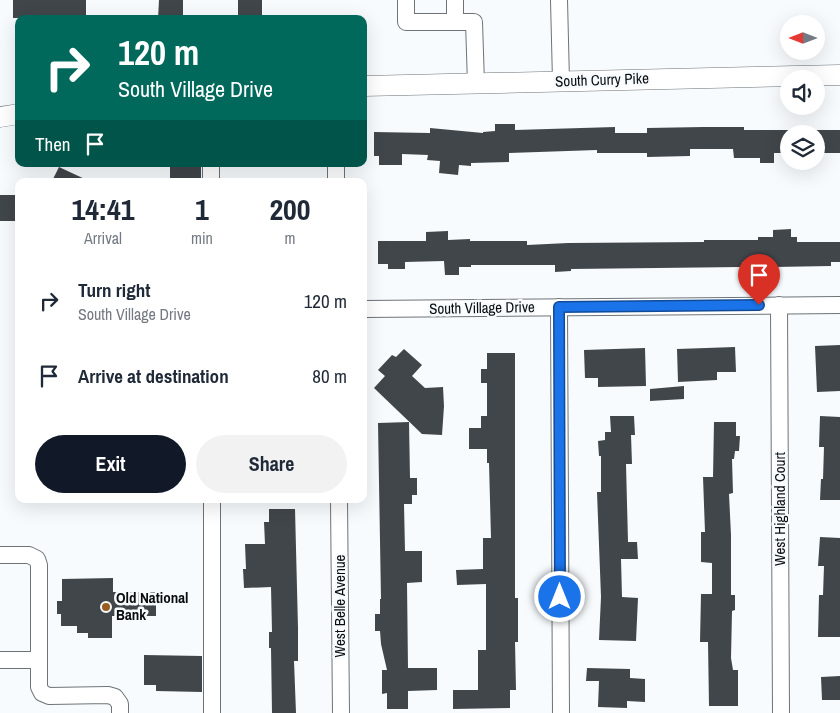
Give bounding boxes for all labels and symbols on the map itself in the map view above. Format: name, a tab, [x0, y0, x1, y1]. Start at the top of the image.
north arrow	[780, 15, 825, 60]
street label: South Curry Pike	[555, 67, 649, 92]
pin	[738, 254, 780, 305]
street label: South Village Drive	[429, 296, 535, 319]
street label: West Highland Court	[769, 451, 790, 566]
street label: West Belle Avenue	[329, 554, 350, 657]
position arrow	[533, 570, 585, 622]
place label: Old National Bank	[116, 587, 188, 625]
marker: Old National Bank	[100, 601, 112, 613]

